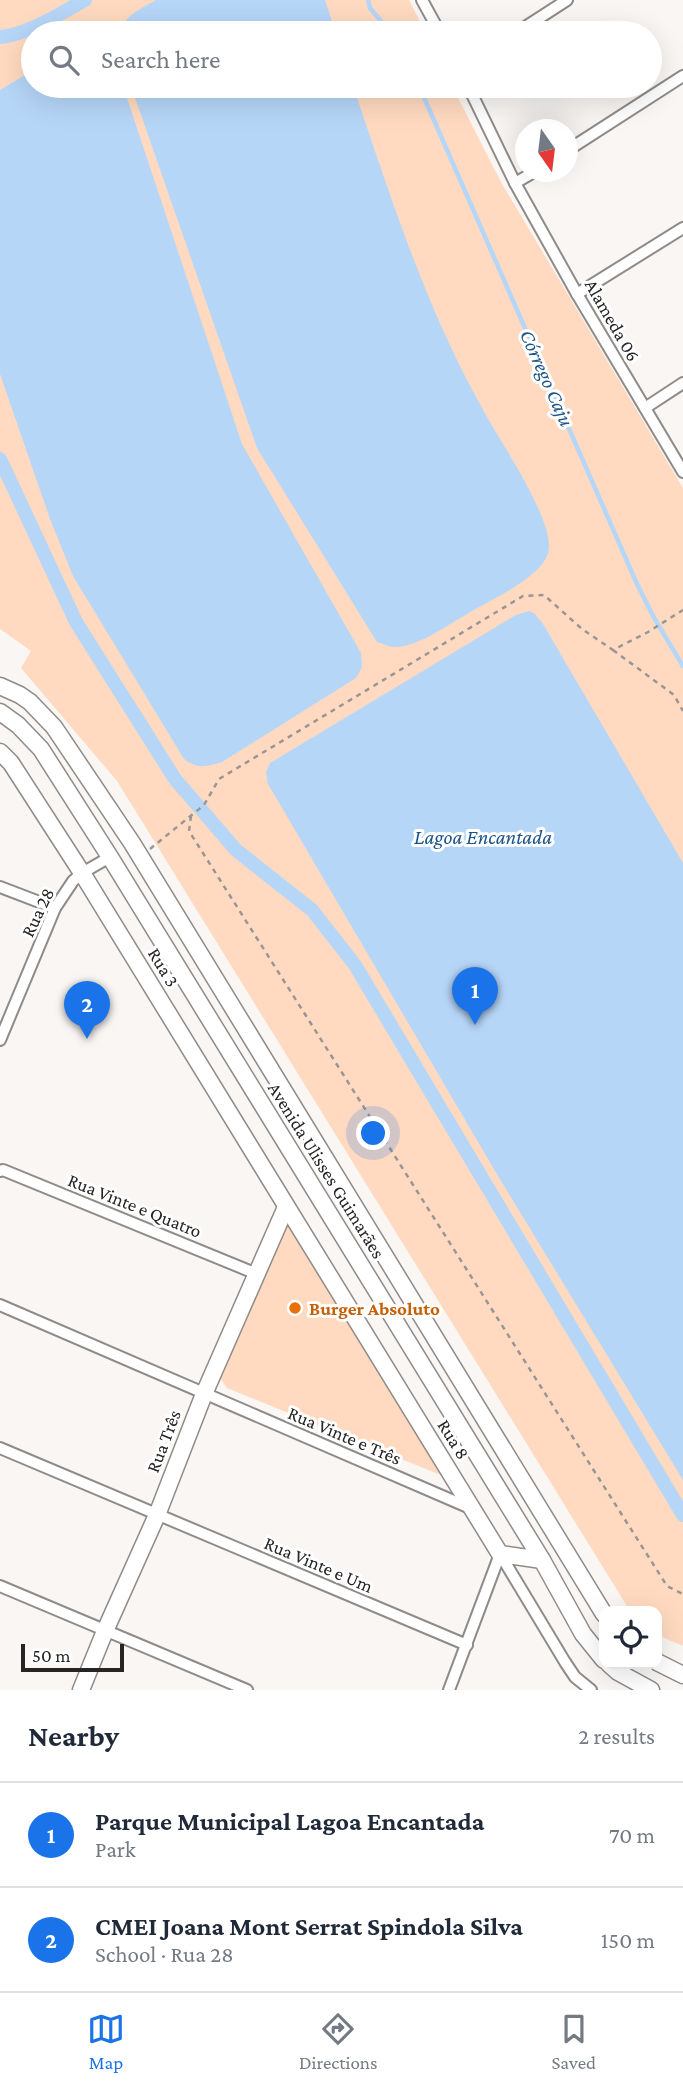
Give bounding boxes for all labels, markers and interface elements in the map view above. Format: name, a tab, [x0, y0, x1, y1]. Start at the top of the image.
search box	[21, 21, 662, 98]
icon: search	[45, 41, 83, 79]
text: Search here	[101, 45, 220, 74]
north arrow	[515, 119, 578, 182]
street label: Alameda 06	[581, 276, 644, 365]
water label: Córrego Caju	[515, 326, 579, 430]
water label: Lagoa Encantada	[414, 825, 552, 849]
street label: Rua 28	[17, 884, 58, 940]
street label: Rua 3	[144, 944, 183, 991]
pin: 1	[452, 967, 498, 1025]
pin: 2	[64, 981, 110, 1039]
street label: Avenida Ulisses Guimarães	[264, 1078, 389, 1262]
your location	[356, 1116, 390, 1150]
street label: Rua Vinte e Quatro	[65, 1169, 205, 1242]
place label: Burger Absoluto	[309, 1298, 440, 1319]
marker: Burger Absoluto	[287, 1300, 303, 1316]
street label: Rua Vinte e Três	[285, 1402, 405, 1469]
street label: Rua Três	[142, 1407, 185, 1475]
street label: Rua 8	[433, 1415, 474, 1463]
street label: Rua Vinte e Um	[261, 1532, 376, 1597]
map controls	[599, 1606, 662, 1669]
button: locate	[599, 1606, 662, 1669]
scale bar	[21, 1641, 124, 1673]
text: 50 m	[32, 1645, 71, 1666]
text: Nearby	[28, 1719, 119, 1752]
text: 2 results	[578, 1723, 655, 1749]
text: Parque Municipal Lagoa Encantada	[95, 1807, 484, 1836]
text: 1	[47, 1822, 55, 1848]
text: 70 m	[609, 1822, 655, 1848]
text: Park	[95, 1836, 136, 1862]
text: CMEI Joana Mont Serrat Spindola Silva	[95, 1912, 523, 1941]
text: 2	[45, 1927, 57, 1953]
text: 150 m	[601, 1927, 655, 1953]
text: School · Rua 28	[95, 1941, 234, 1967]
tab: Map	[87, 2010, 125, 2073]
tab: Directions	[299, 2010, 378, 2073]
tab: Saved	[551, 2010, 596, 2073]

